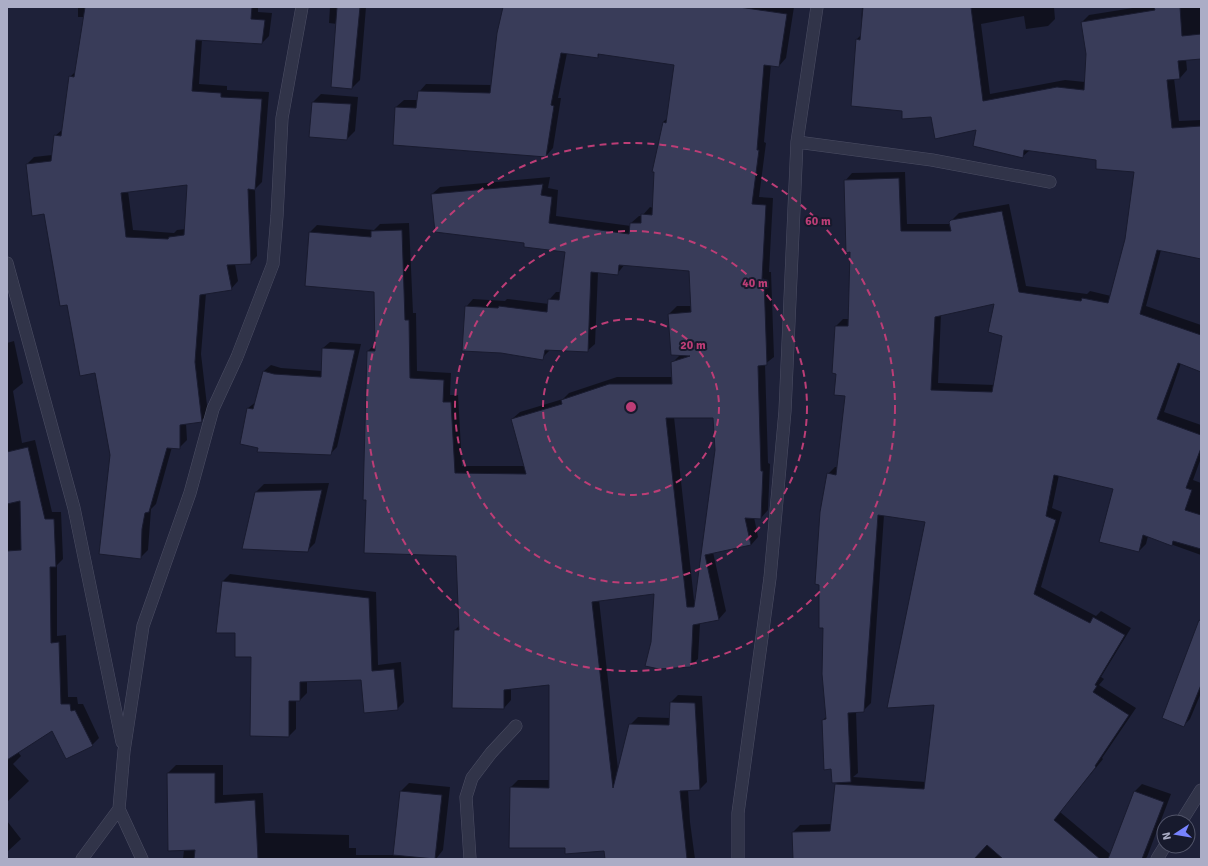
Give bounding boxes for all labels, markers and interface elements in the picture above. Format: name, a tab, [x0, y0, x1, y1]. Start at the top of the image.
text: 60 m	[805, 214, 831, 229]
text: 40 m	[742, 276, 768, 291]
text: 20 m	[680, 338, 706, 353]
centre of rings	[624, 400, 638, 414]
north arrow	[1156, 814, 1196, 854]
text: N	[1160, 831, 1174, 841]

